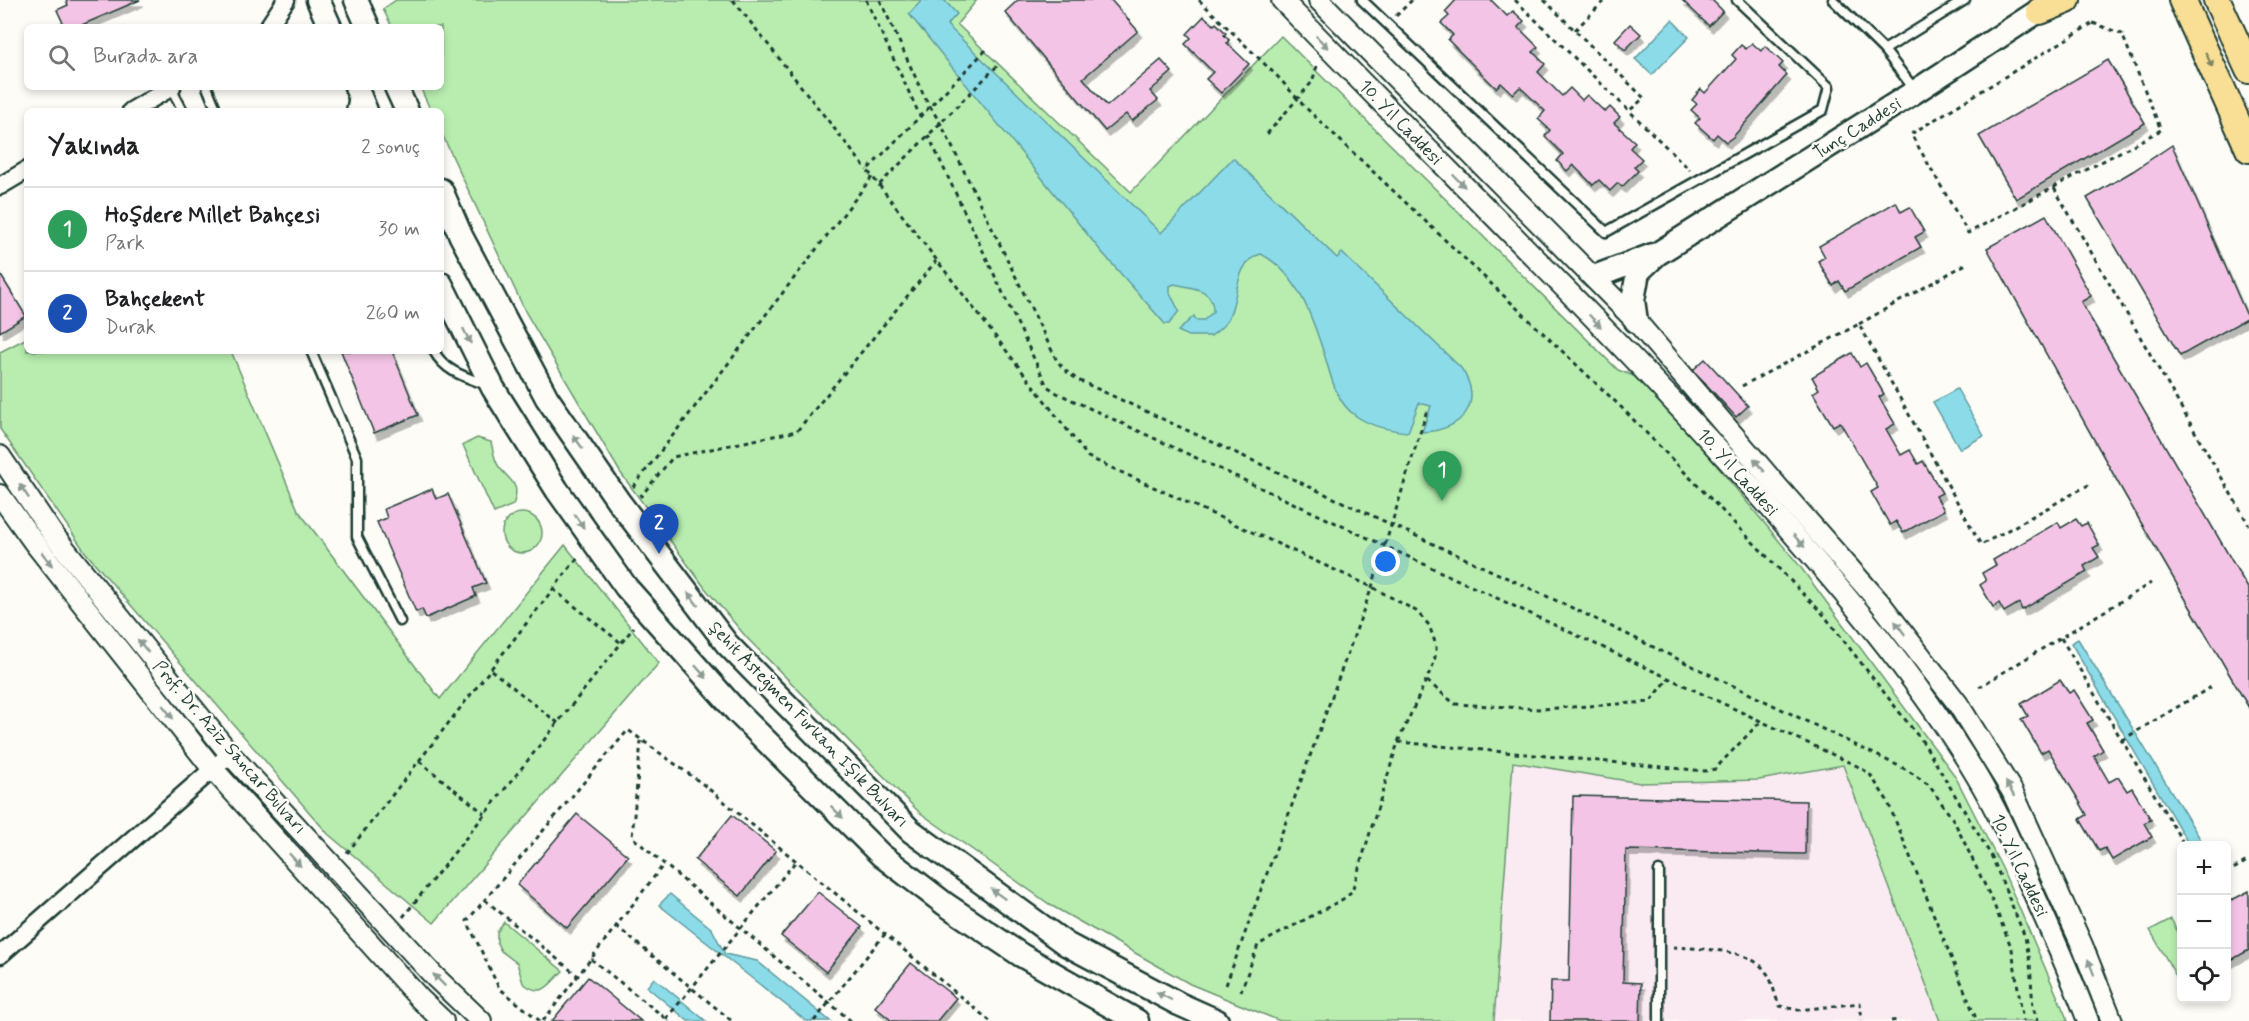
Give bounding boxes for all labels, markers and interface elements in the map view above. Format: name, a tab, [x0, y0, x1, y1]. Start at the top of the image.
search box	[24, 24, 444, 90]
one-way arrow	[1315, 35, 1329, 49]
icon: search	[45, 41, 78, 74]
text: Burada ara	[93, 43, 198, 71]
one-way arrow	[2204, 51, 2214, 69]
street label: 10. Yıl Caddesi	[1353, 75, 1447, 171]
street label: Tunç Caddesi	[1809, 92, 1906, 165]
text: Yakında	[48, 130, 140, 164]
text: 2 sonuç	[361, 134, 420, 161]
one-way arrow	[1452, 174, 1466, 189]
text: Hoşdere Millet Bahçesi	[105, 202, 320, 230]
text: 1	[63, 216, 72, 243]
text: 30 m	[378, 216, 420, 243]
text: Park	[105, 230, 145, 257]
text: Bahçekent	[105, 286, 205, 314]
text: 2	[63, 300, 72, 327]
text: 260 m	[366, 300, 420, 327]
one-way arrow	[1588, 313, 1602, 327]
text: Durak	[105, 314, 156, 341]
one-way arrow	[462, 327, 472, 345]
street label: 10. Yıl Caddesi	[1691, 424, 1783, 522]
one-way arrow	[572, 435, 584, 451]
pin: 1	[1422, 452, 1462, 501]
one-way arrow	[1753, 458, 1766, 473]
one-way arrow	[18, 484, 30, 500]
pin: 2	[640, 504, 678, 554]
one-way arrow	[573, 512, 585, 528]
one-way arrow	[1792, 533, 1805, 548]
your location	[1371, 547, 1400, 576]
one-way arrow	[41, 551, 54, 567]
one-way arrow	[688, 592, 700, 607]
street label: Şehit Asteğmen Furkan Işık Bulvarı	[703, 616, 914, 833]
one-way arrow	[1894, 621, 1906, 637]
one-way arrow	[136, 638, 149, 654]
street label: Prof. Dr. Aziz Sancar Bulvarı	[147, 656, 311, 840]
one-way arrow	[694, 664, 707, 679]
one-way arrow	[162, 704, 175, 720]
one-way arrow	[2005, 780, 2015, 797]
one-way arrow	[830, 804, 844, 818]
street label: 10. Yıl Caddesi	[1985, 810, 2053, 921]
map controls	[2177, 841, 2231, 1003]
button: +	[2177, 841, 2231, 895]
one-way arrow	[288, 852, 301, 867]
one-way arrow	[990, 889, 1005, 901]
button: −	[2177, 895, 2231, 949]
button: locate	[2177, 949, 2231, 1003]
one-way arrow	[2085, 957, 2095, 975]
one-way arrow	[432, 974, 446, 988]
one-way arrow	[1155, 991, 1172, 1001]

